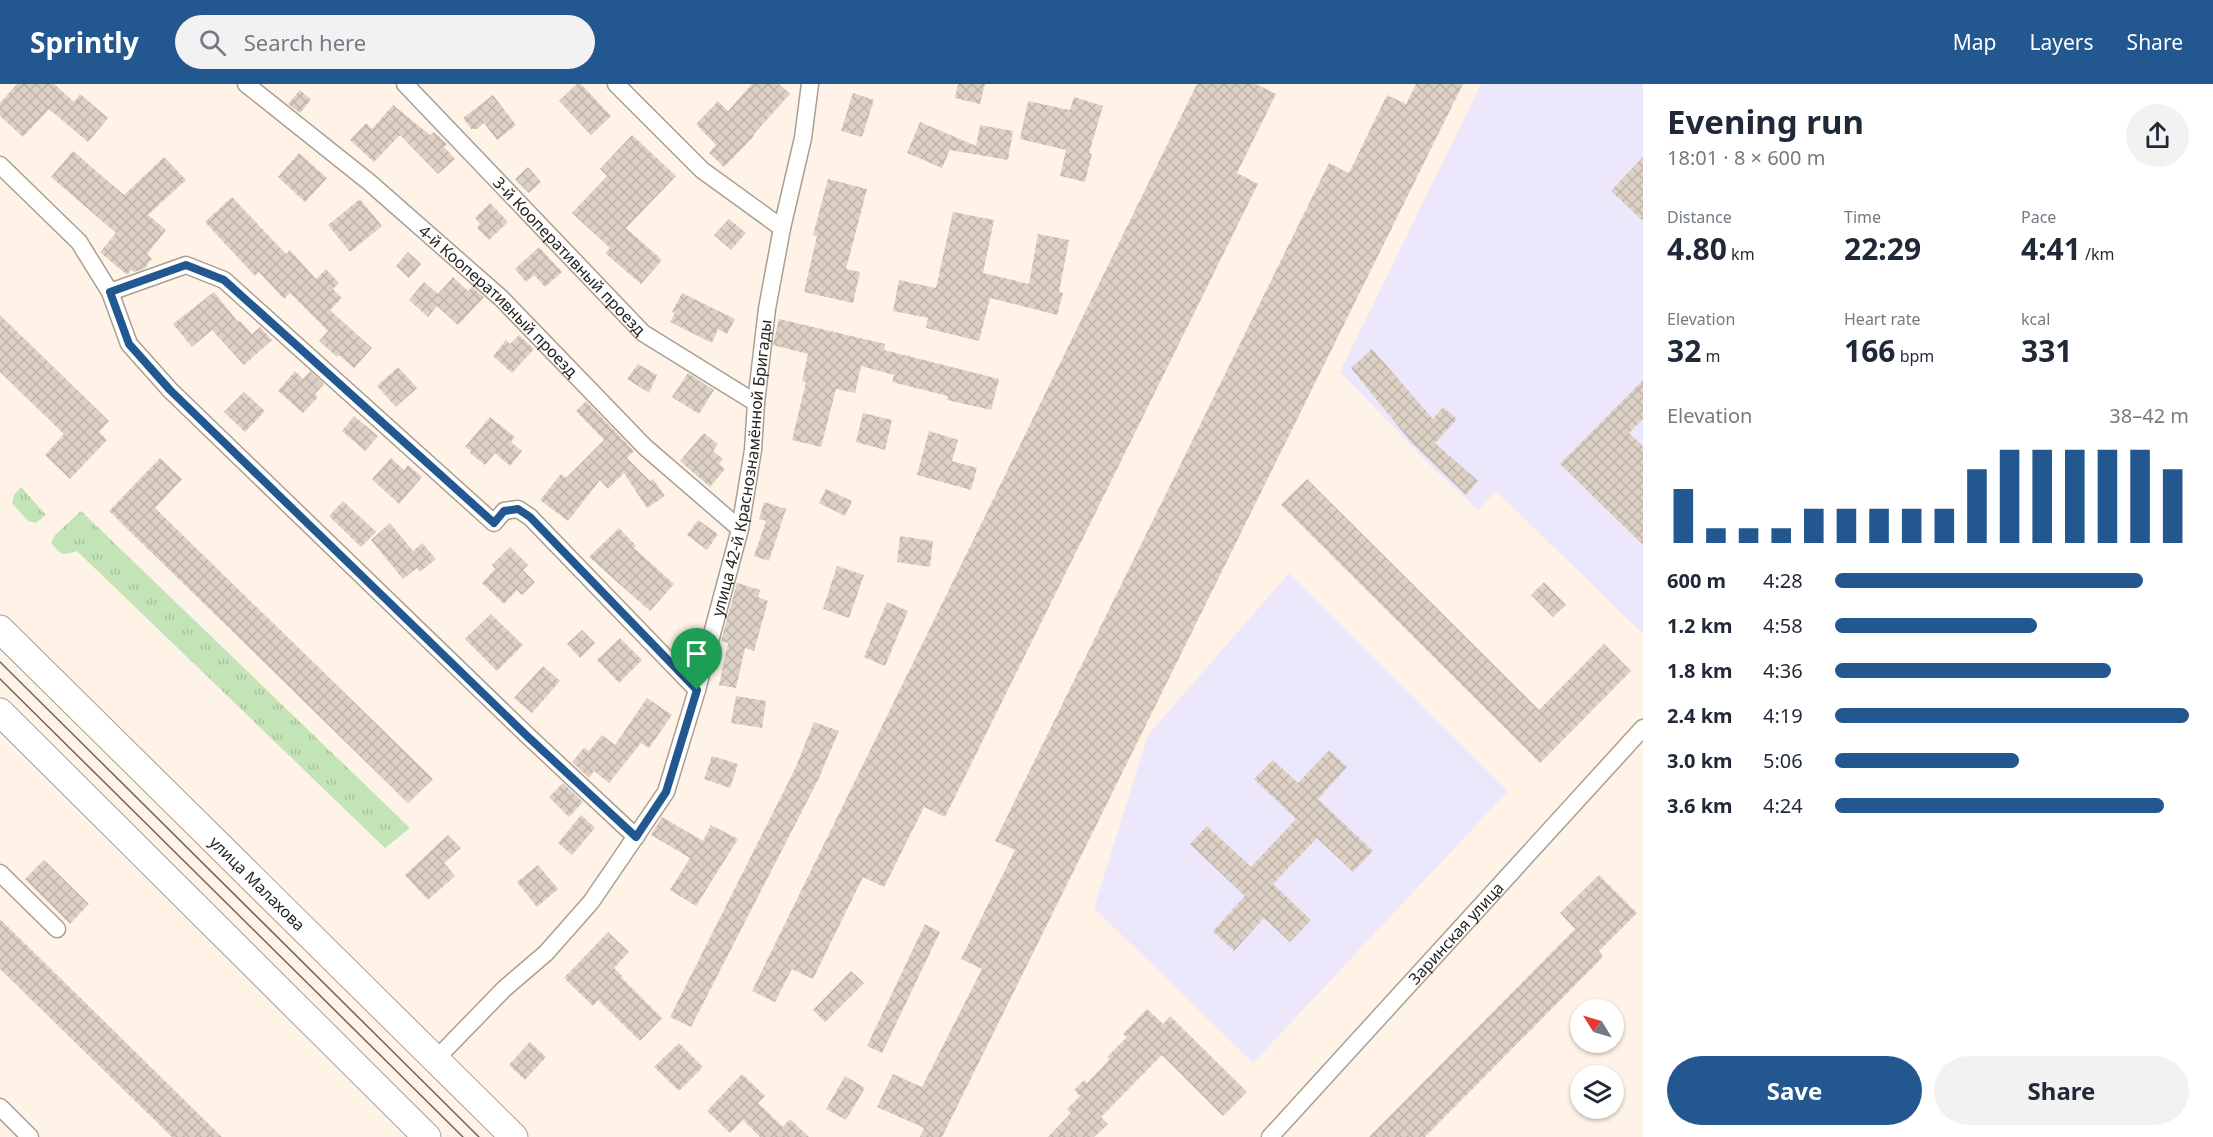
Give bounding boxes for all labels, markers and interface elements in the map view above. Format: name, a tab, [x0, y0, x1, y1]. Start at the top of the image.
search box	[175, 15, 595, 69]
text: Sprintly	[30, 23, 139, 61]
icon: search	[196, 26, 229, 59]
text: Search here	[244, 27, 366, 57]
text: Map	[1953, 28, 1997, 56]
text: Layers	[2030, 28, 2094, 56]
text: Share	[2127, 28, 2183, 56]
text: Evening run	[1667, 99, 1864, 144]
button: share	[2126, 104, 2189, 167]
text: 18:01 · 8 × 600 m	[1667, 144, 1825, 171]
street label: 3-й Кооперативный проезд	[488, 172, 651, 340]
text: Distance	[1667, 206, 1732, 228]
text: Time	[1844, 206, 1881, 228]
text: Pace	[2021, 206, 2056, 228]
street label: 4-й Кооперативный проезд	[414, 220, 583, 382]
text: 4.80	[1667, 228, 1727, 269]
text: 22:29	[1844, 228, 1921, 269]
text: 4:41	[2021, 228, 2081, 269]
text: km	[1727, 243, 1755, 265]
text: /km	[2081, 243, 2115, 265]
text: Elevation	[1667, 308, 1735, 330]
text: Heart rate	[1844, 308, 1920, 330]
text: kcal	[2021, 308, 2050, 330]
street label: улица 42-й Краснознамённой Бригады	[706, 318, 777, 619]
text: 32	[1667, 330, 1701, 371]
text: 166	[1844, 330, 1895, 371]
text: 331	[2021, 330, 2072, 371]
text: m	[1701, 345, 1720, 367]
text: bpm	[1895, 345, 1934, 367]
text: Elevation	[1667, 402, 1752, 429]
text: 38–42 m	[2109, 402, 2189, 429]
text: 600 m	[1667, 567, 1726, 594]
text: 4:28	[1763, 567, 1803, 594]
text: 1.2 km	[1667, 612, 1733, 639]
text: 4:58	[1763, 612, 1803, 639]
pin	[671, 628, 722, 690]
icon: arrive	[680, 637, 713, 670]
text: 1.8 km	[1667, 657, 1733, 684]
text: 4:36	[1763, 657, 1803, 684]
text: 2.4 km	[1667, 702, 1733, 729]
text: 4:19	[1763, 702, 1803, 729]
text: 3.0 km	[1667, 747, 1733, 774]
text: 5:06	[1763, 747, 1803, 774]
text: 3.6 km	[1667, 792, 1733, 819]
text: 4:24	[1763, 792, 1803, 819]
street label: улица Малахова	[205, 831, 310, 936]
street label: Заринская улица	[1404, 877, 1508, 989]
north arrow	[1570, 999, 1624, 1053]
map controls	[1570, 999, 1624, 1119]
button: Save	[1667, 1056, 1922, 1125]
button: Share	[1934, 1056, 2189, 1125]
button: layers	[1570, 1065, 1624, 1119]

